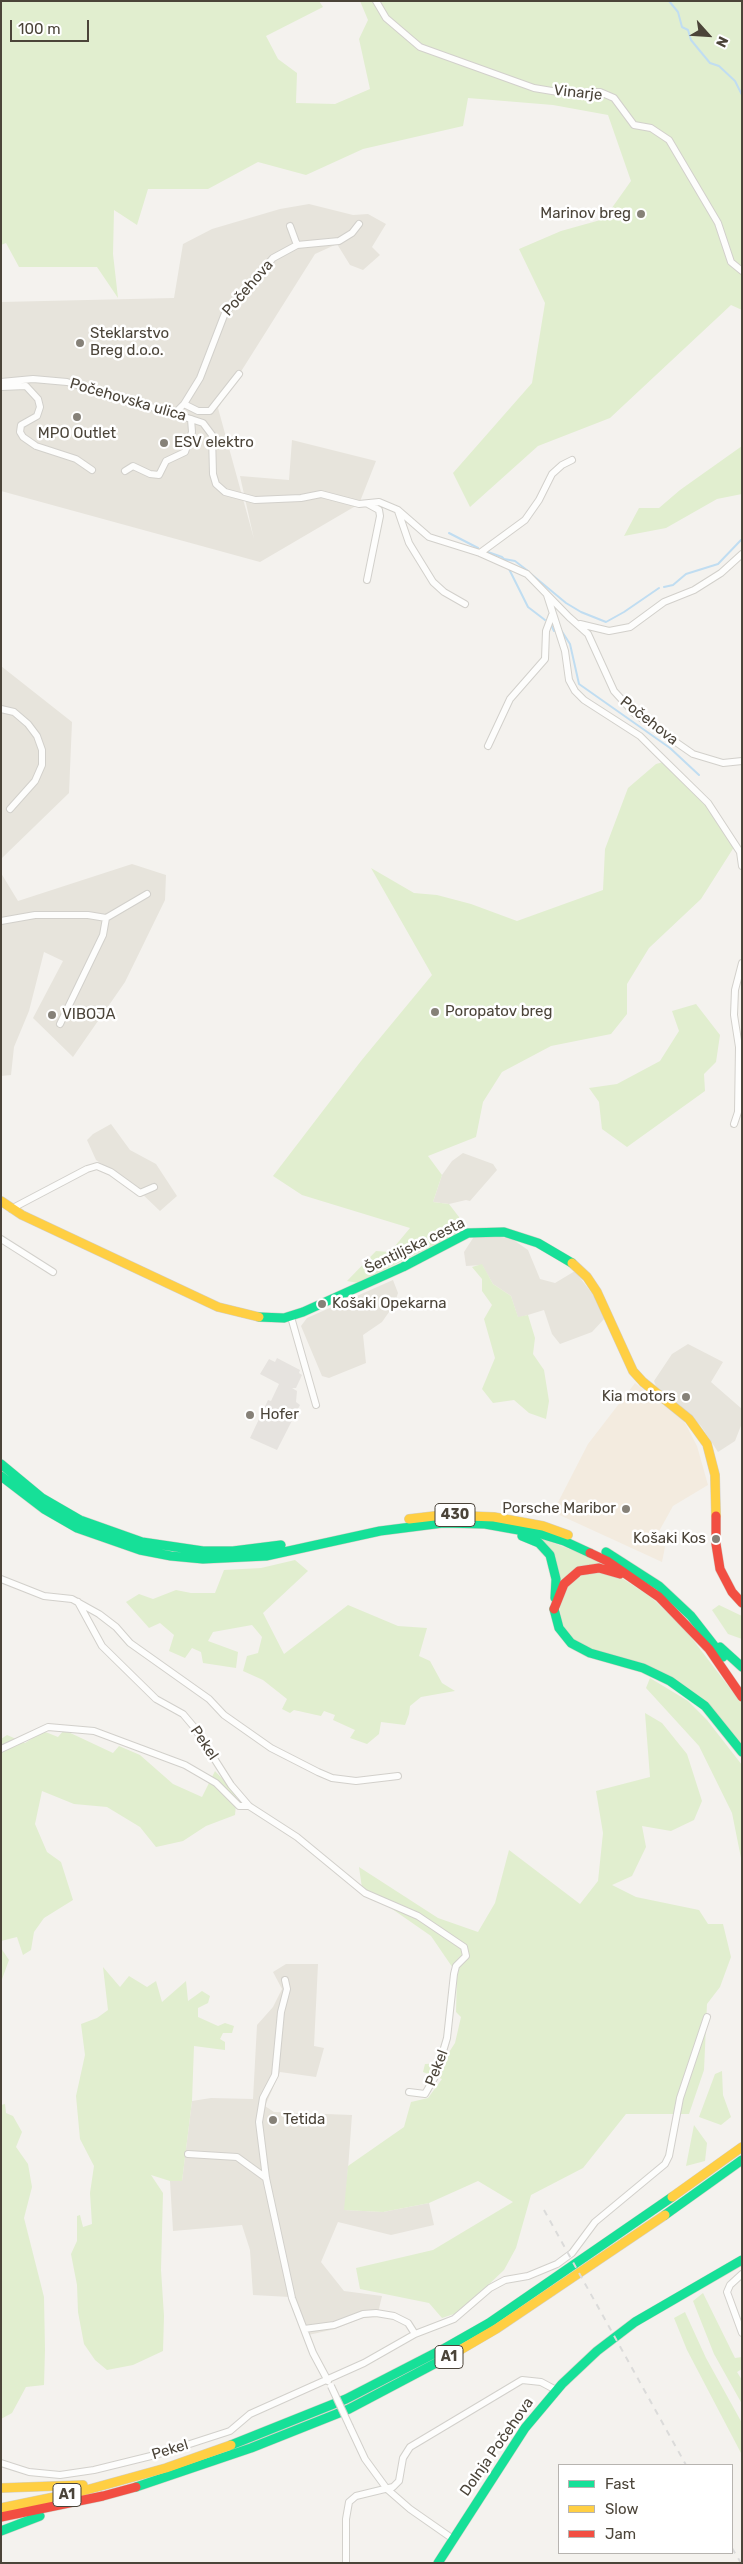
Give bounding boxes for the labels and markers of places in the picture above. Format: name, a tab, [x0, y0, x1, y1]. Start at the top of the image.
place label: Marinov breg	[540, 205, 631, 223]
marker: Marinov breg	[635, 208, 647, 220]
place label: Steklarstvo Breg d.o.o.	[90, 325, 169, 360]
marker: Steklarstvo Breg d.o.o.	[74, 337, 86, 349]
marker: MPO Outlet	[71, 411, 83, 423]
place label: MPO Outlet	[38, 425, 116, 443]
place label: ESV elektro	[174, 434, 254, 452]
marker: ESV elektro	[158, 437, 170, 449]
place label: Poropatov breg	[445, 1003, 552, 1021]
place label: VIBOJA	[62, 1006, 115, 1024]
marker: Poropatov breg	[429, 1006, 441, 1018]
marker: VIBOJA	[46, 1009, 58, 1021]
place label: Košaki Opekarna	[332, 1295, 447, 1313]
marker: Košaki Opekarna	[316, 1298, 328, 1310]
place label: Kia motors	[602, 1388, 676, 1406]
marker: Kia motors	[680, 1391, 692, 1403]
place label: Hofer	[260, 1406, 299, 1424]
marker: Hofer	[244, 1409, 256, 1421]
place label: Porsche Maribor	[502, 1500, 616, 1518]
marker: Porsche Maribor	[620, 1503, 632, 1515]
place label: Košaki Kos	[633, 1530, 706, 1548]
marker: Košaki Kos	[710, 1533, 722, 1545]
place label: Tetida	[283, 2111, 325, 2129]
marker: Tetida	[267, 2114, 279, 2126]

